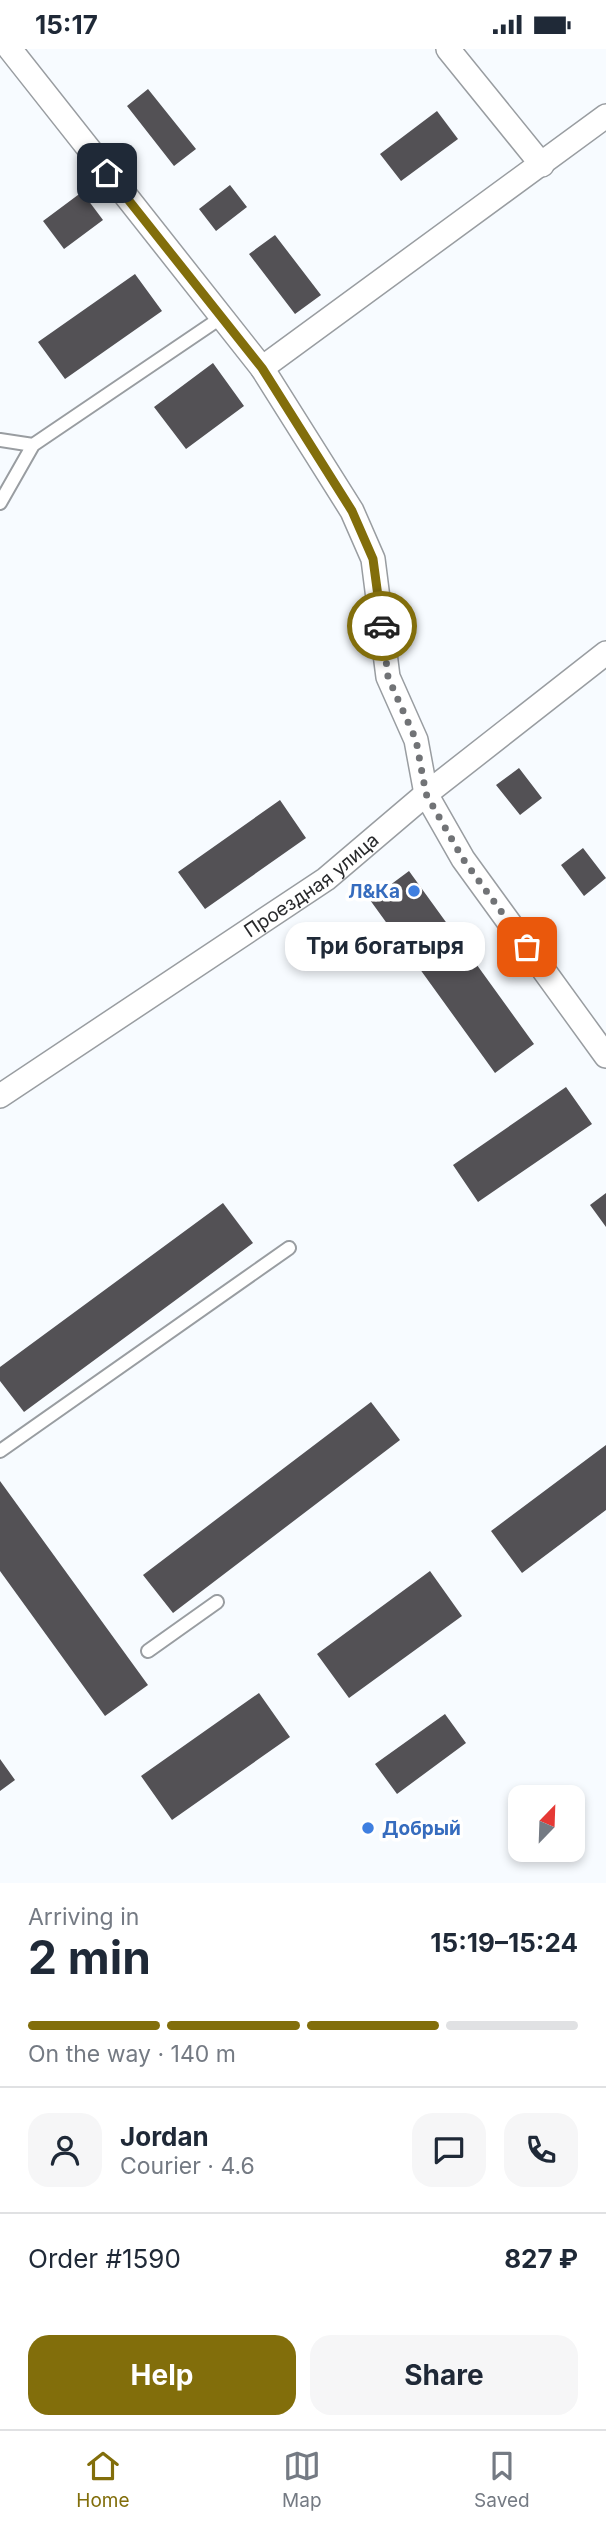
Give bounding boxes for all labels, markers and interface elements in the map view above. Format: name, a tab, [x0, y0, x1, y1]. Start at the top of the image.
text: 15:17	[35, 9, 98, 40]
pin	[77, 143, 137, 203]
icon: home	[88, 154, 126, 192]
courier	[347, 591, 417, 661]
icon: car	[363, 607, 401, 645]
street label: Проездная улица	[240, 828, 383, 942]
place label: Л&Ка	[348, 880, 400, 903]
marker: Л&Ка	[406, 883, 422, 899]
pin	[497, 917, 557, 977]
callout: Три богатыря	[286, 923, 485, 971]
icon: bag	[508, 928, 546, 966]
text: Три богатыря	[306, 932, 464, 960]
north arrow	[508, 1785, 584, 1862]
map controls	[508, 1785, 585, 1862]
place label: Добрый	[382, 1817, 461, 1840]
marker: Добрый	[360, 1820, 376, 1836]
text: Arriving in	[28, 1903, 139, 1931]
text: 15:19–15:24	[430, 1927, 578, 1958]
text: 2 min	[28, 1929, 151, 1985]
text: On the way · 140 m	[28, 2040, 236, 2068]
button: person	[28, 2113, 102, 2187]
button: chat	[412, 2113, 486, 2187]
button: phone	[504, 2113, 578, 2187]
text: Jordan	[120, 2121, 209, 2152]
text: Courier · 4.6	[120, 2152, 255, 2180]
text: Order #1590	[28, 2243, 181, 2274]
text: 827 ₽	[504, 2243, 578, 2274]
button: Help	[28, 2335, 296, 2415]
button: Share	[310, 2335, 578, 2415]
tab: Home	[76, 2447, 130, 2512]
tab: Map	[282, 2447, 322, 2512]
tab: Saved	[474, 2447, 530, 2512]

